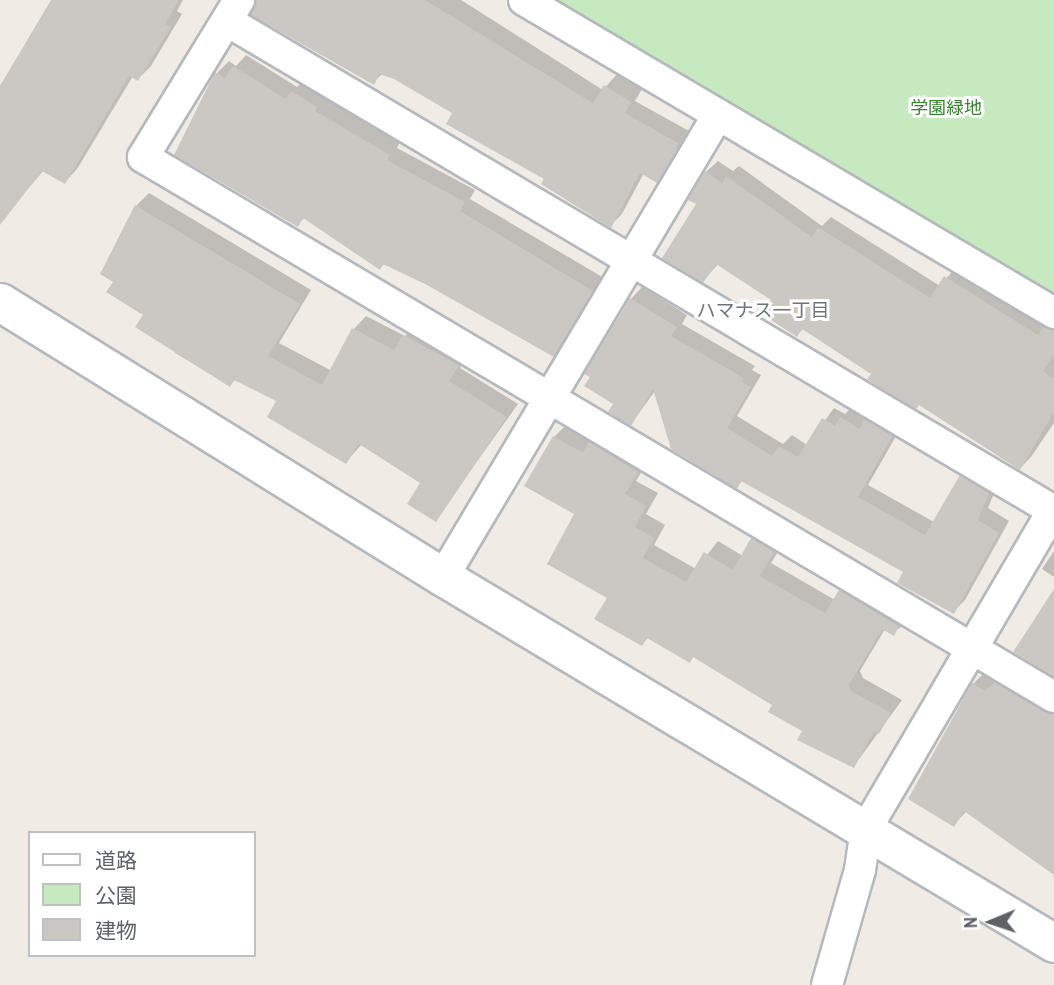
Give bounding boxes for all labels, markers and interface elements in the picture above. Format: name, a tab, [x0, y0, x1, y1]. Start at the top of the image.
park label: 学園緑地	[910, 97, 982, 119]
district label: ハマナス一丁目	[697, 300, 829, 322]
legend	[28, 831, 256, 957]
text: 道路	[95, 846, 137, 875]
text: 公園	[95, 881, 137, 910]
north arrow	[956, 887, 1026, 957]
text: 建物	[95, 916, 137, 945]
text: N	[957, 917, 983, 929]

